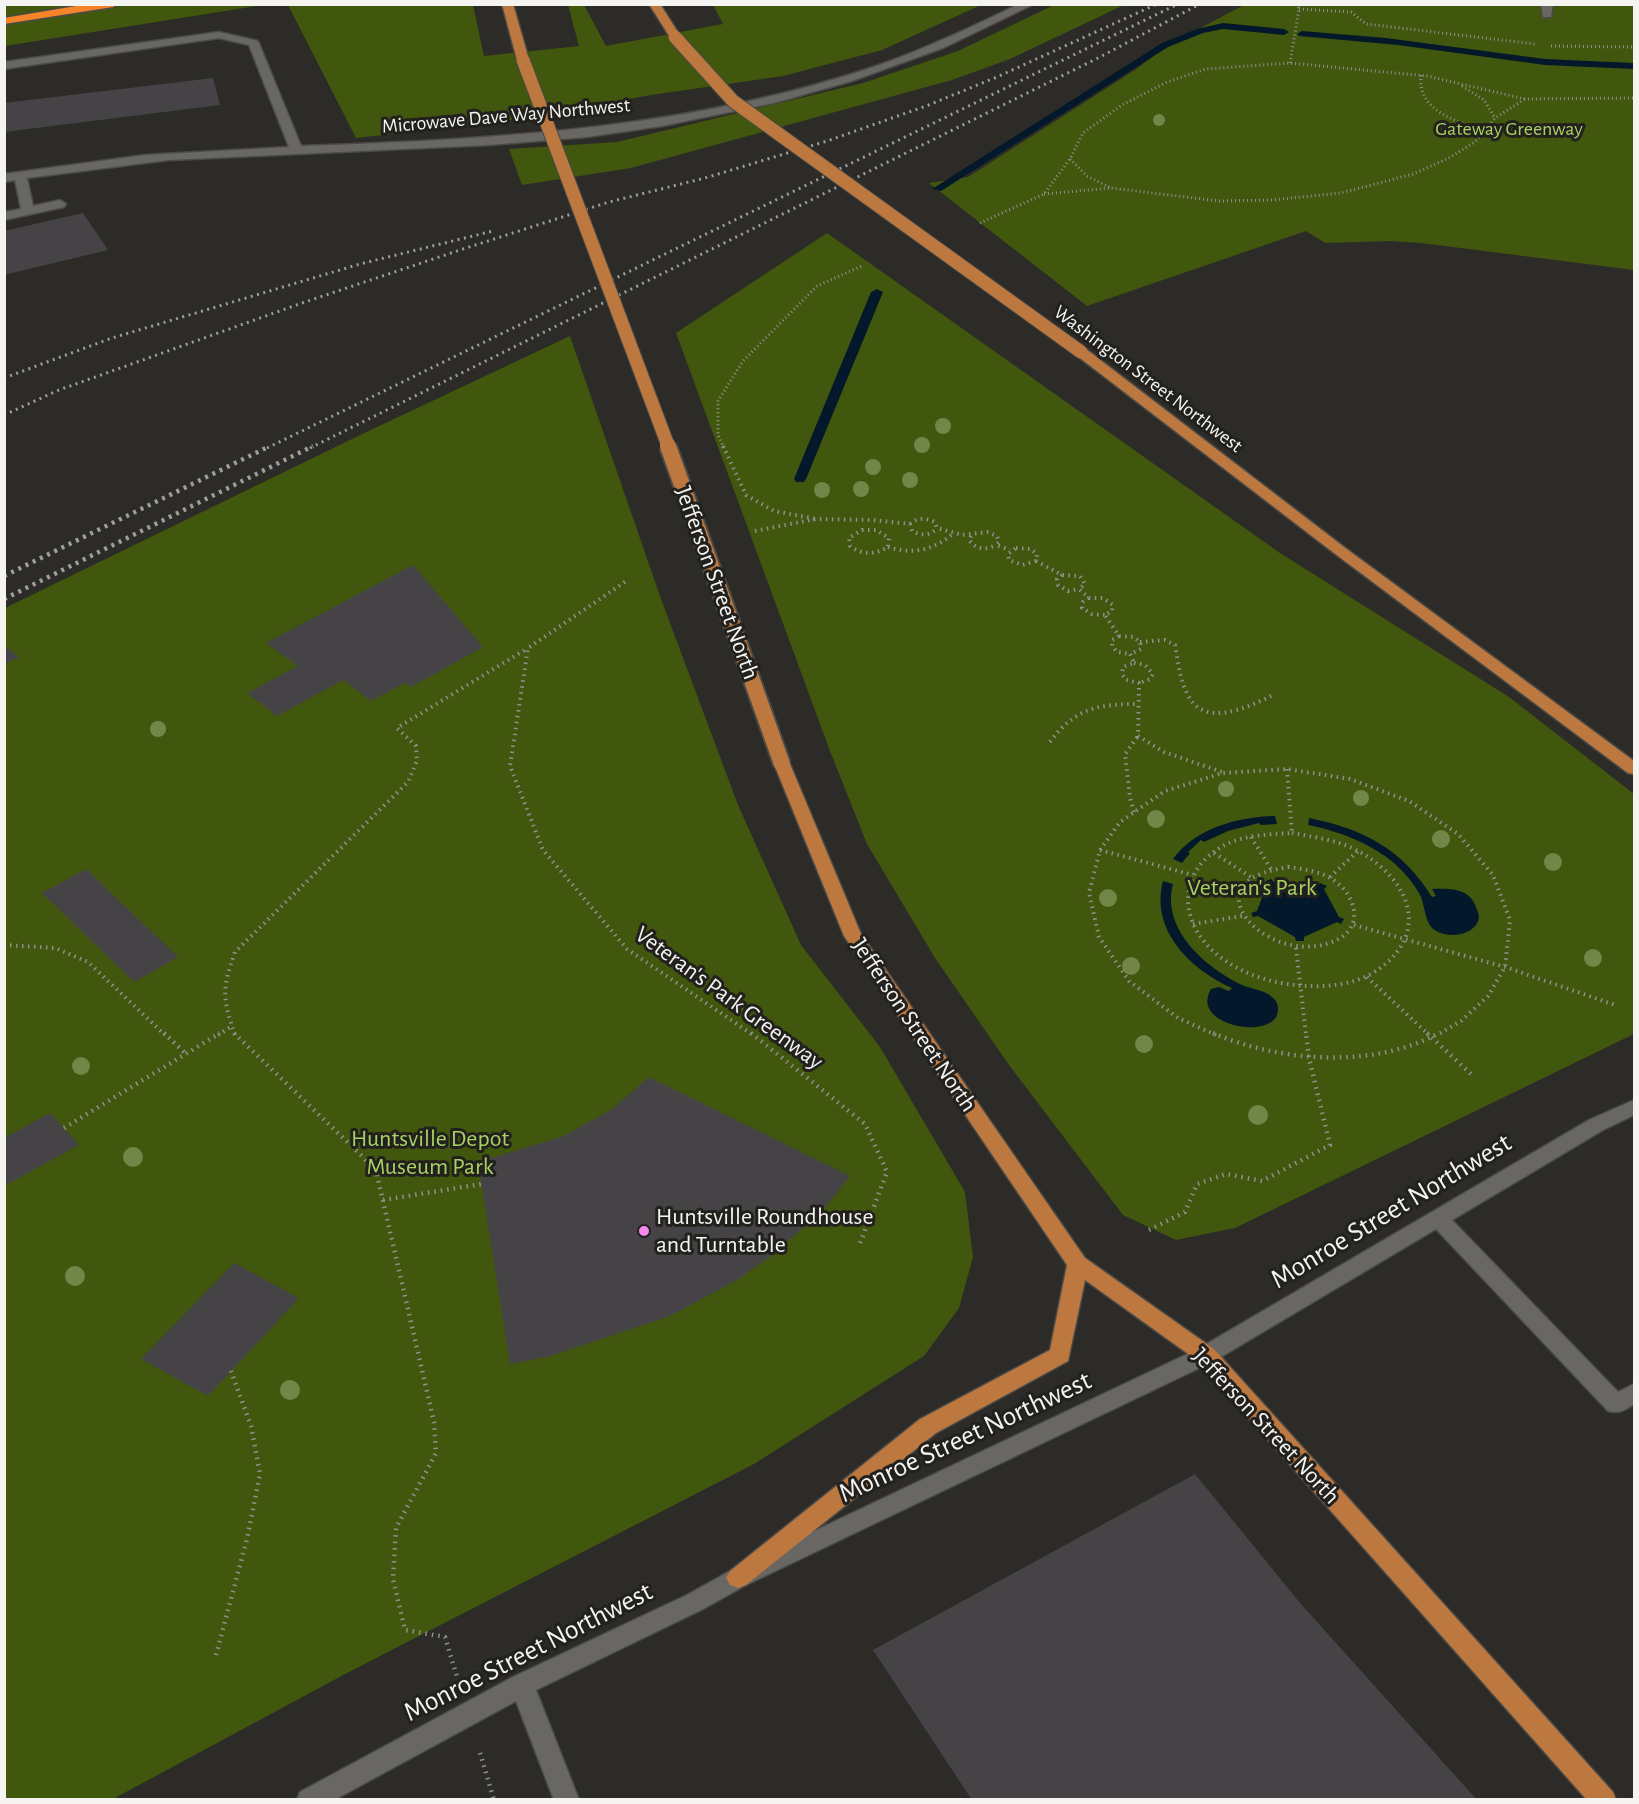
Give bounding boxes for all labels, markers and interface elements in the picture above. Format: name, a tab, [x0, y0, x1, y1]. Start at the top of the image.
street label: Microwave Dave Way Northwest	[381, 93, 631, 139]
park label: Gateway Greenway	[1435, 117, 1583, 141]
street label: Washington Street Northwest	[1049, 300, 1247, 458]
street label: Jefferson Street North	[669, 482, 765, 684]
park label: Veteran's Park	[1187, 874, 1317, 902]
street label: Veteran's Park Greenway	[629, 920, 829, 1076]
street label: Jefferson Street North	[845, 933, 983, 1117]
park label: Huntsville Depot Museum Park	[351, 1125, 509, 1181]
street label: Monroe Street Northwest	[1265, 1126, 1517, 1296]
place label: Huntsville Roundhouse and Turntable	[656, 1203, 873, 1259]
marker: Huntsville Roundhouse and Turntable	[637, 1224, 651, 1238]
street label: Jefferson Street North	[1186, 1342, 1346, 1510]
street label: Monroe Street Northwest	[833, 1364, 1097, 1510]
street label: Monroe Street Northwest	[398, 1575, 658, 1729]

